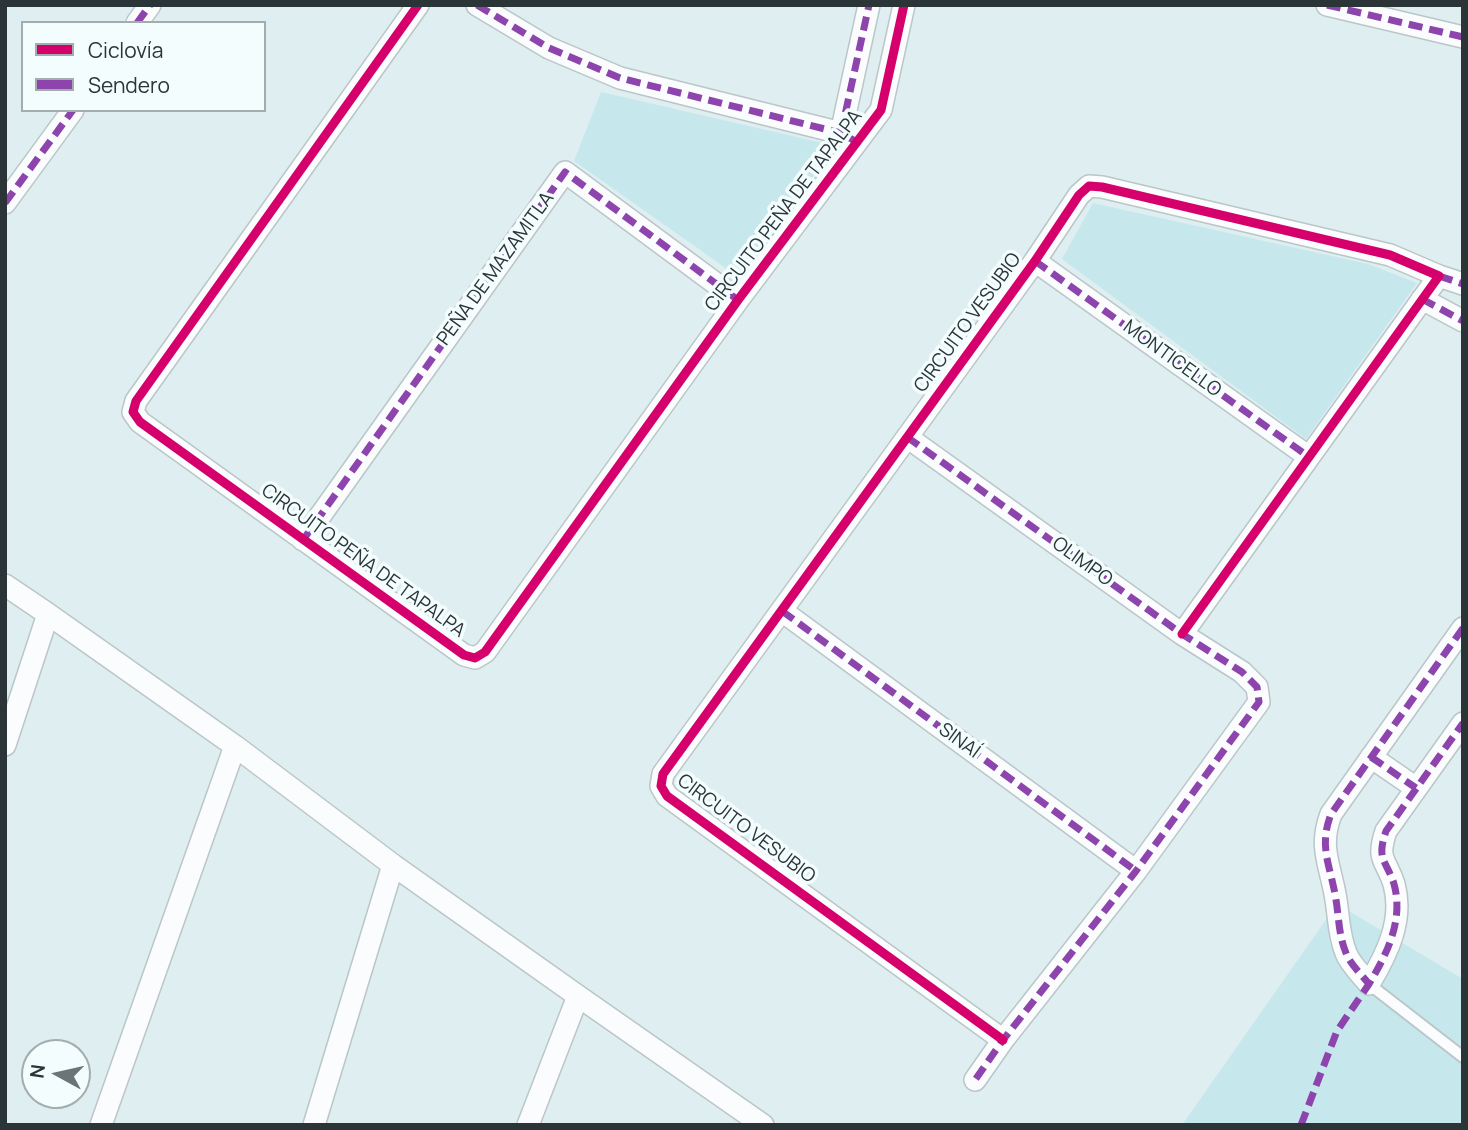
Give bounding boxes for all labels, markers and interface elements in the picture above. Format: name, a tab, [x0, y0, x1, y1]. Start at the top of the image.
legend	[21, 21, 266, 112]
text: Ciclovía	[88, 36, 163, 64]
text: Sendero	[88, 71, 170, 99]
street label: CIRCUITO PEÑA DE TAPALPA	[701, 106, 867, 316]
street label: PEÑA DE MAZAMITLA	[433, 188, 559, 350]
street label: CIRCUITO VESUBIO	[910, 249, 1026, 397]
street label: MONTICELLO	[1119, 316, 1225, 402]
street label: CIRCUITO PEÑA DE TAPALPA	[257, 479, 469, 643]
street label: OLIMPO	[1047, 532, 1117, 592]
street label: SINAÍ	[934, 718, 984, 764]
street label: CIRCUITO VESUBIO	[673, 770, 819, 888]
north arrow	[21, 1039, 91, 1109]
text: N	[23, 1063, 51, 1080]

